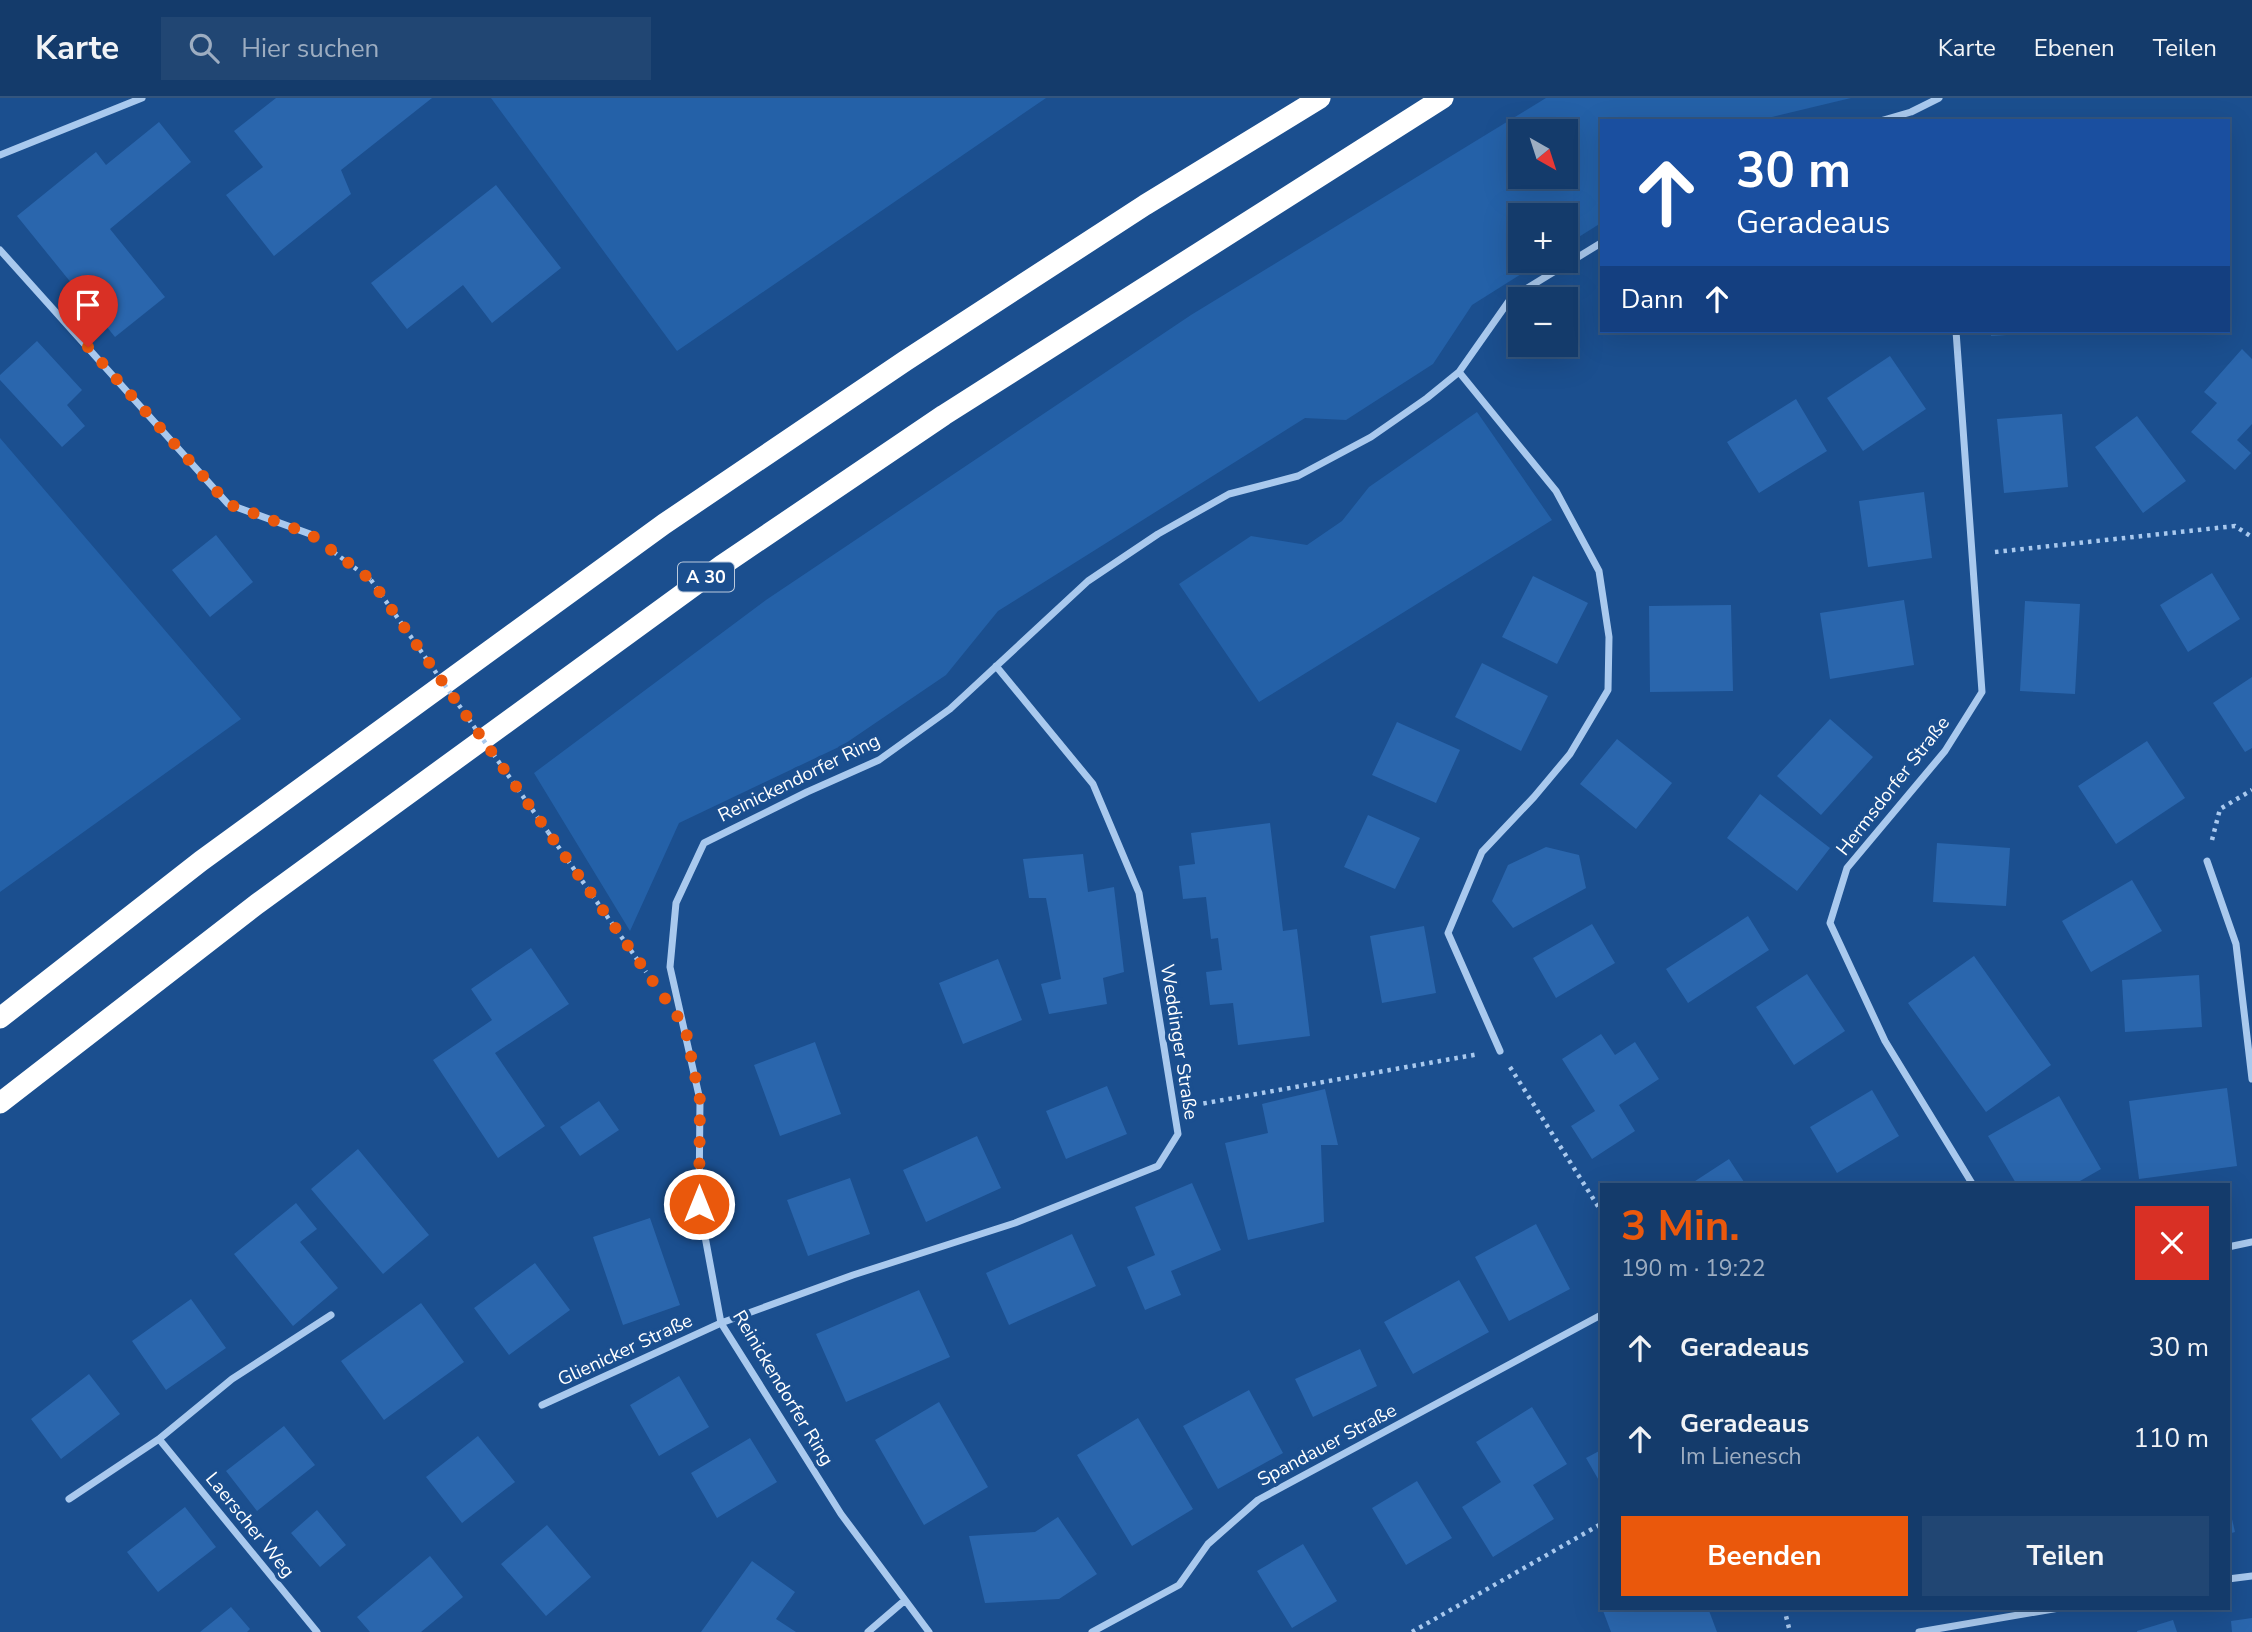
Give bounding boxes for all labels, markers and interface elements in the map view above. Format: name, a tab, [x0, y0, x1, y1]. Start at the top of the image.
search box	[161, 17, 651, 80]
text: Karte	[35, 26, 119, 71]
icon: search	[185, 29, 223, 67]
text: Hier suchen	[241, 31, 379, 66]
text: Karte	[1938, 32, 1996, 64]
text: Ebenen	[2034, 32, 2115, 64]
text: Teilen	[2153, 32, 2217, 64]
north arrow	[1508, 119, 1578, 189]
map controls	[1508, 119, 1578, 357]
text: 30 m	[1736, 137, 1851, 204]
icon: ahead	[1621, 147, 1712, 238]
text: Geradeaus	[1736, 201, 1891, 244]
button: +	[1508, 203, 1578, 273]
pin	[58, 275, 118, 347]
icon: ahead	[1698, 280, 1736, 318]
text: Dann	[1621, 282, 1684, 317]
icon: arrive	[69, 286, 107, 324]
button: −	[1508, 287, 1578, 357]
road number: A 30	[678, 562, 734, 592]
street label: Hermsdorfer Straße	[1830, 711, 1956, 861]
street label: Reinickendorfer Ring	[714, 728, 884, 828]
street label: Weddinger Straße	[1154, 962, 1204, 1122]
position arrow	[662, 1167, 736, 1241]
text: 3 Min.	[1621, 1198, 1740, 1255]
button: close	[2135, 1206, 2209, 1280]
text: 190 m · 19:22	[1621, 1253, 1766, 1284]
street label: Reinickendorfer Ring	[726, 1305, 840, 1471]
street label: Glienicker Straße	[553, 1307, 697, 1393]
icon: ahead	[1621, 1329, 1659, 1367]
text: Geradeaus	[1680, 1330, 1809, 1365]
text: 30 m	[2149, 1330, 2209, 1365]
street label: Spandauer Straße	[1253, 1397, 1401, 1493]
text: Geradeaus	[1680, 1406, 1809, 1441]
icon: ahead	[1621, 1420, 1659, 1458]
text: 110 m	[2133, 1421, 2209, 1456]
text: Im Lienesch	[1680, 1441, 1802, 1472]
street label: Laerscher Weg	[199, 1467, 301, 1583]
button: Beenden	[1621, 1516, 1908, 1596]
button: Teilen	[1922, 1516, 2209, 1596]

